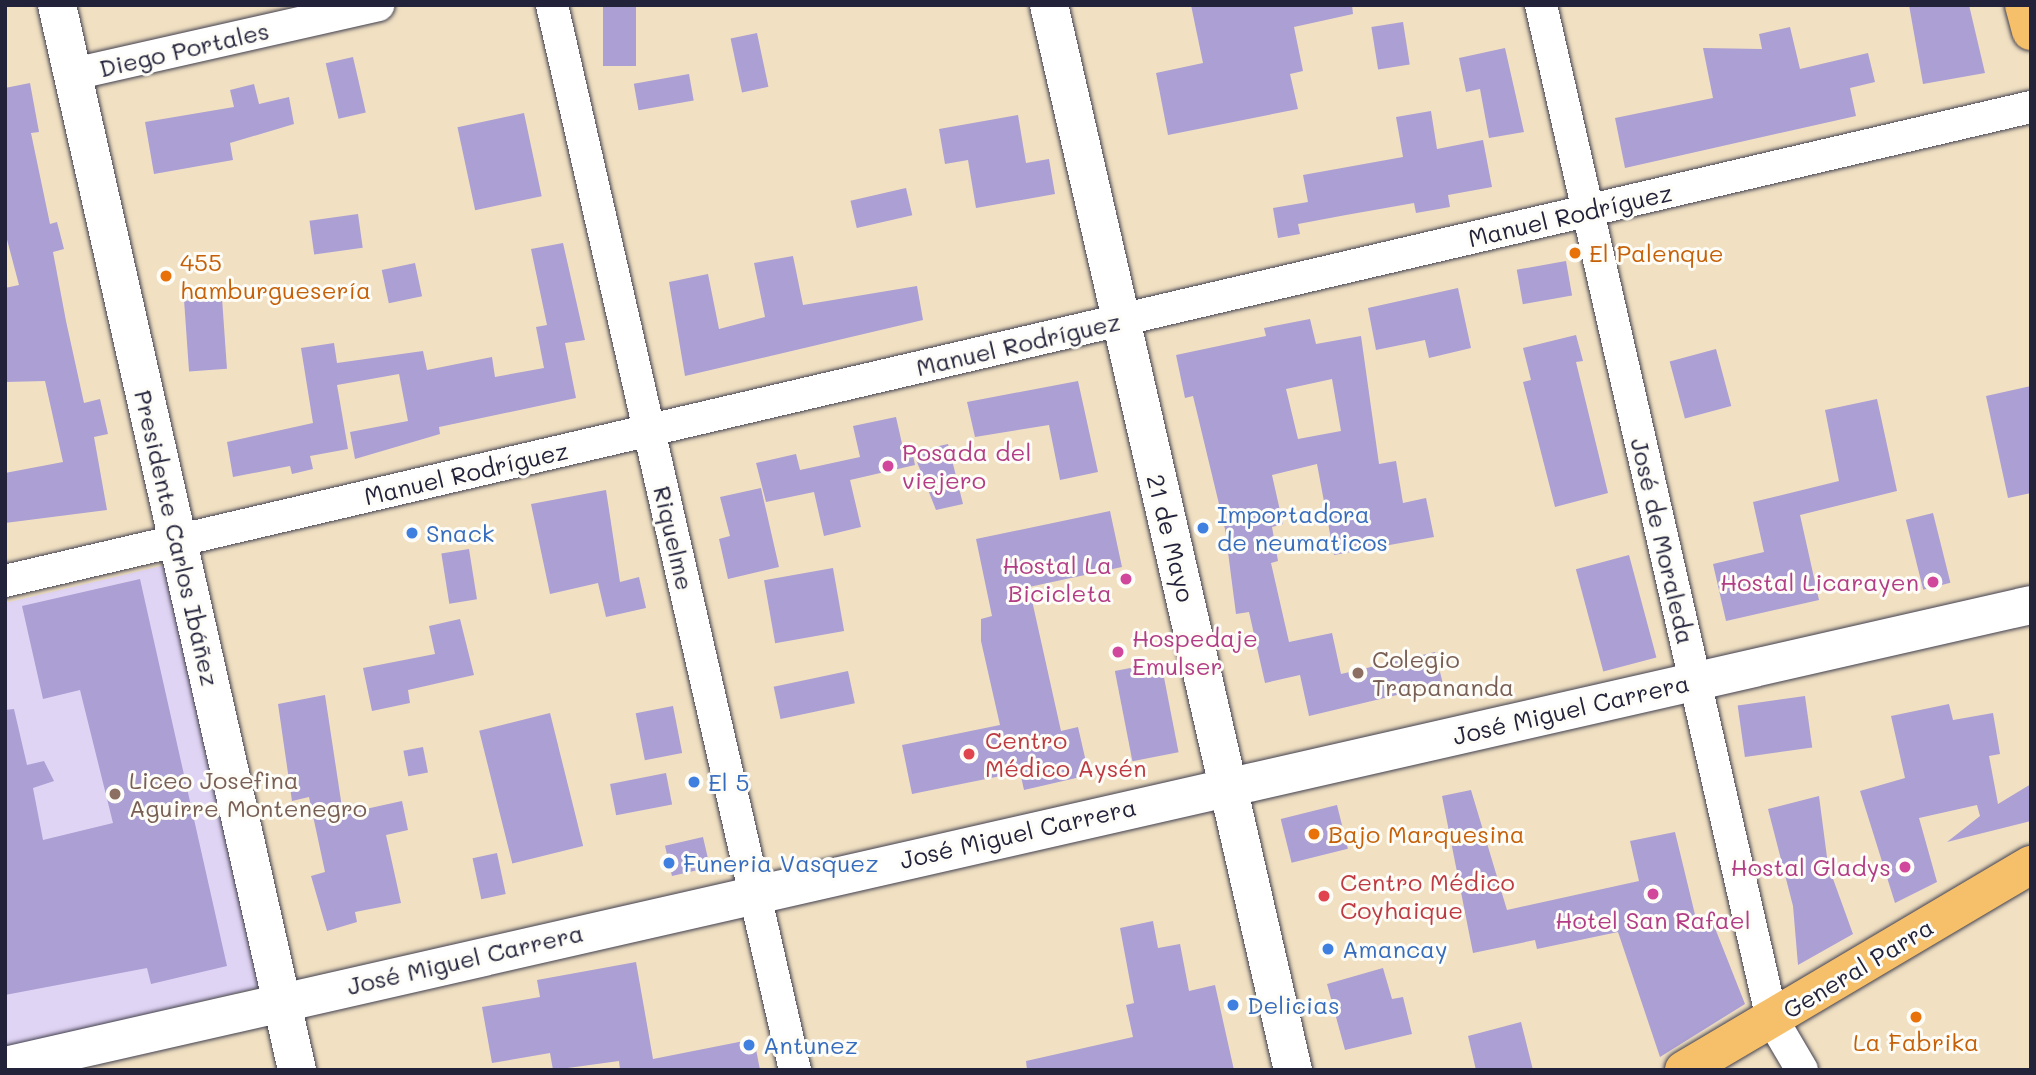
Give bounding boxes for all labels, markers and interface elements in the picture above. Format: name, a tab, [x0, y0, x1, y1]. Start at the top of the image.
street label: Diego Portales	[96, 15, 272, 83]
street label: Manuel Rodríguez	[1465, 177, 1675, 253]
place label: El Palenque	[1589, 239, 1724, 267]
marker: El Palenque	[1567, 245, 1583, 261]
place label: 455 hamburguesería	[180, 248, 371, 304]
marker: 455 hamburguesería	[158, 268, 174, 284]
street label: Manuel Rodríguez	[913, 306, 1123, 382]
street label: Presidente Carlos Ibáñez	[129, 387, 225, 689]
street label: Manuel Rodríguez	[361, 435, 571, 511]
street label: José de Moraleda	[1625, 435, 1701, 647]
place label: Posada del viejero	[902, 438, 1031, 494]
marker: Posada del viejero	[880, 458, 896, 474]
street label: 21 de Mayo	[1141, 471, 1201, 605]
street label: Riquelme	[648, 483, 700, 593]
place label: Importadora de neumaticos	[1217, 500, 1388, 556]
place label: Snack	[426, 519, 495, 547]
marker: Importadora de neumaticos	[1195, 520, 1211, 536]
marker: Snack	[404, 525, 420, 541]
place label: Hostal La Bicicleta	[1002, 551, 1112, 607]
place label: Hostal Licarayen	[1720, 568, 1919, 596]
marker: Hostal La Bicicleta	[1118, 571, 1134, 587]
marker: Hostal Licarayen	[1925, 574, 1941, 590]
place label: Hospedaje Emulser	[1132, 624, 1258, 680]
marker: Hospedaje Emulser	[1110, 644, 1126, 660]
place label: Colegio Trapananda	[1372, 645, 1514, 701]
marker: Colegio Trapananda	[1350, 665, 1366, 681]
street label: José Miguel Carrera	[1450, 668, 1692, 750]
place label: Centro Médico Aysén	[985, 726, 1147, 782]
marker: Centro Médico Aysén	[959, 744, 979, 764]
place label: Liceo Josefina Aguirre Montenegro	[129, 766, 367, 822]
place label: El 5	[708, 768, 749, 796]
marker: El 5	[686, 774, 702, 790]
marker: Liceo Josefina Aguirre Montenegro	[107, 786, 123, 802]
street label: José Miguel Carrera	[897, 792, 1139, 874]
place label: Bajo Marquesina	[1328, 820, 1525, 848]
marker: Bajo Marquesina	[1306, 826, 1322, 842]
place label: Funeria Vasquez	[683, 849, 878, 877]
place label: Hostal Gladys	[1731, 853, 1891, 881]
marker: Funeria Vasquez	[661, 855, 677, 871]
marker: Hostal Gladys	[1897, 859, 1913, 875]
place label: Centro Médico Coyhaique	[1340, 868, 1515, 924]
marker: Centro Médico Coyhaique	[1314, 886, 1334, 906]
marker: Hotel San Rafael	[1645, 886, 1661, 902]
place label: Hotel San Rafael	[1555, 906, 1751, 934]
street label: General Parra	[1778, 912, 1938, 1024]
street label: José Miguel Carrera	[344, 918, 586, 1000]
place label: Amancay	[1342, 935, 1448, 963]
marker: Amancay	[1320, 941, 1336, 957]
place label: Delicias	[1247, 991, 1340, 1019]
marker: Delicias	[1225, 997, 1241, 1013]
marker: La Fabrika	[1908, 1009, 1924, 1025]
place label: La Fabrika	[1853, 1028, 1979, 1056]
place label: Antunez	[763, 1031, 858, 1059]
marker: Antunez	[741, 1037, 757, 1053]

